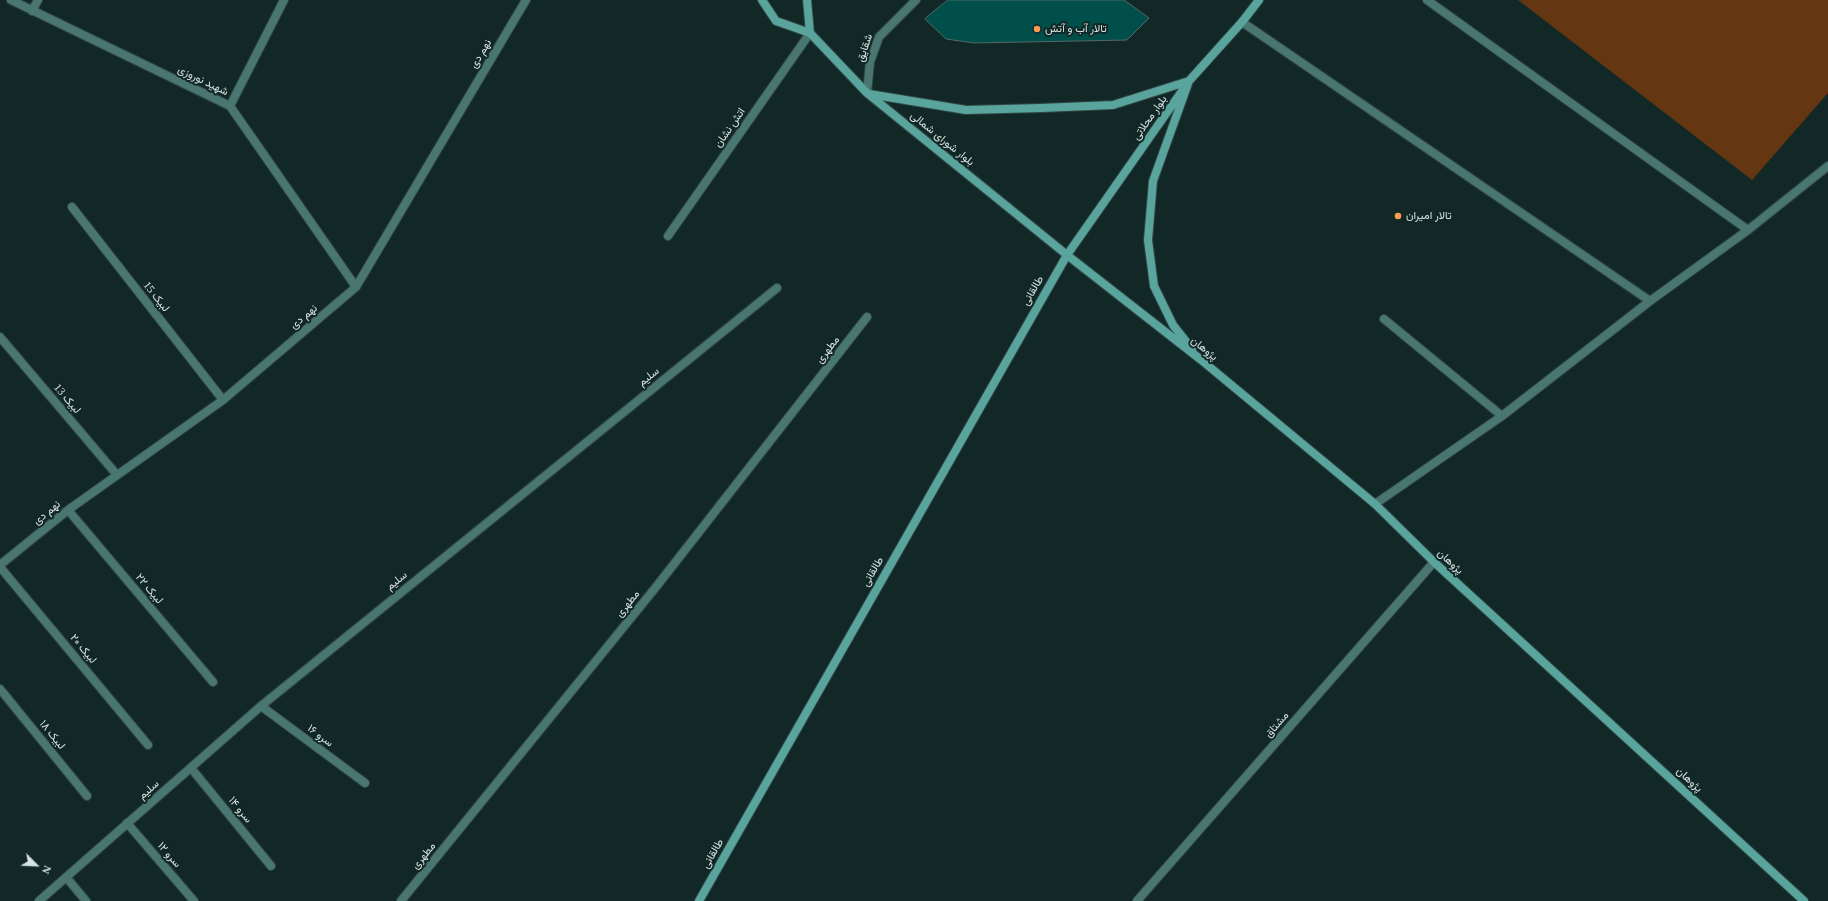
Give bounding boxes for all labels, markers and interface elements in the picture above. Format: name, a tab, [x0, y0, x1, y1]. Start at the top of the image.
place label: تالار آب و آتش	[1045, 22, 1107, 36]
marker: تالار آب و آتش	[1032, 24, 1042, 34]
street label: شقایق	[854, 32, 876, 64]
street label: نهم دی	[467, 37, 495, 71]
street label: شهید نوروزی	[175, 63, 231, 99]
street label: بلوار محلاتی	[1130, 93, 1170, 143]
street label: اتش نشان	[712, 106, 748, 150]
street label: بلوار شورای شمالی	[907, 109, 977, 169]
place label: تالار امیران	[1406, 209, 1452, 223]
marker: تالار امیران	[1393, 211, 1403, 221]
street label: طالقانی	[1019, 274, 1047, 308]
street label: لبیک 15	[140, 279, 172, 315]
street label: نهم دی	[288, 302, 320, 332]
street label: مطهری	[813, 334, 843, 366]
street label: پژوهان	[1188, 334, 1220, 364]
street label: سلیم	[636, 365, 662, 389]
street label: لبیک 13	[51, 381, 83, 417]
street label: نهم دی	[31, 498, 63, 528]
street label: پژوهان	[1434, 547, 1466, 577]
street label: طالقانی	[859, 555, 887, 589]
street label: سلیم	[384, 569, 410, 593]
street label: لبیک ۲۲	[133, 571, 165, 607]
street label: مطهری	[613, 588, 643, 620]
street label: لبیک ۲۰	[67, 632, 99, 666]
street label: مشتاق	[1262, 709, 1292, 741]
street label: لبیک ۱۸	[36, 718, 68, 752]
street label: سرو ۱۶	[304, 722, 336, 750]
street label: پژوهان	[1673, 765, 1705, 795]
street label: سلیم	[136, 777, 162, 803]
street label: سرو ۱۴	[225, 794, 255, 826]
street label: طالقانی	[699, 837, 727, 871]
street label: سرو ۱۲	[154, 840, 184, 870]
street label: مطهری	[409, 840, 439, 872]
north arrow	[16, 845, 56, 885]
text: N	[40, 864, 54, 876]

